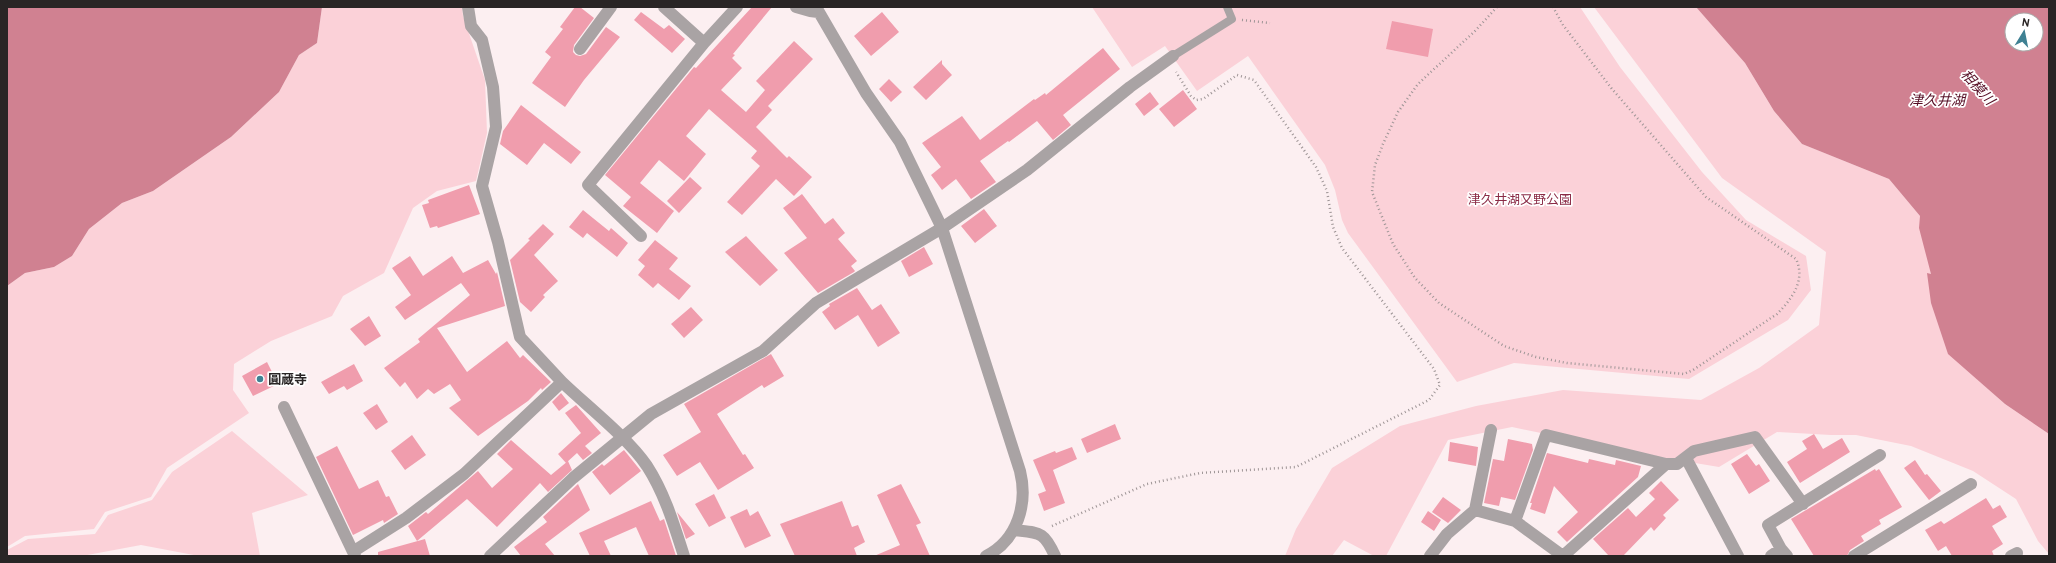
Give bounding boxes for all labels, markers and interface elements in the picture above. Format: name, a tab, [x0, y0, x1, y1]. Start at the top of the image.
north arrow	[2004, 12, 2044, 52]
text: N	[2020, 16, 2031, 31]
water label: 相模川	[1957, 67, 1999, 111]
water label: 津久井湖	[1909, 93, 1967, 110]
park label: 津久井湖又野公園	[1468, 192, 1572, 209]
place label: 圓蔵寺	[268, 373, 307, 389]
marker: 圓蔵寺	[255, 374, 265, 384]

